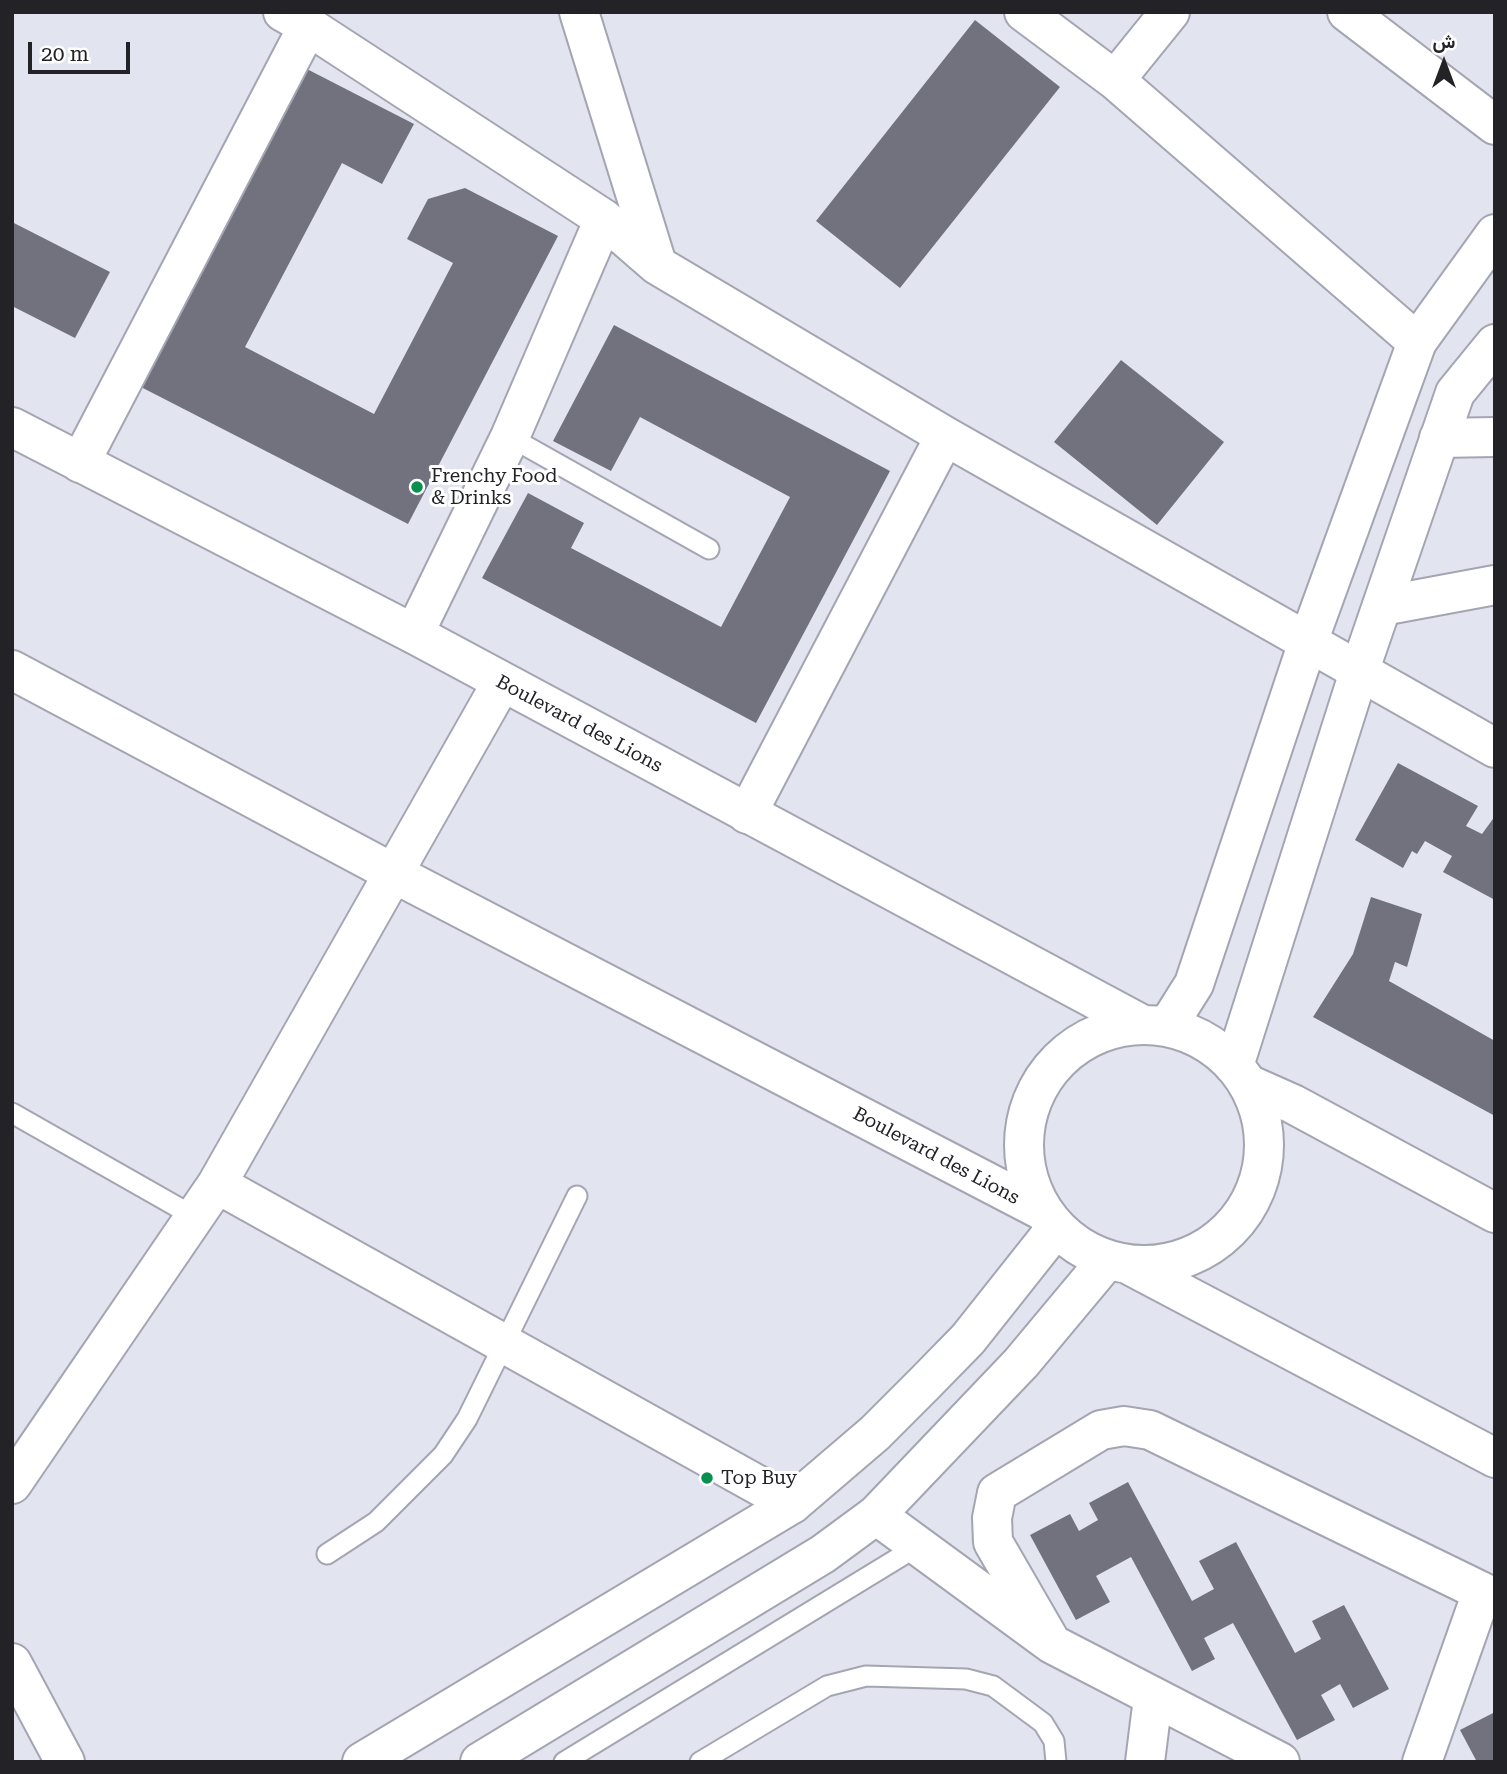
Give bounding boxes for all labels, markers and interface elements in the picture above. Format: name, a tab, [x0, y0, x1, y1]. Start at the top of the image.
scale bar	[32, 28, 133, 72]
north arrow	[1409, 28, 1479, 98]
text: ش	[1433, 30, 1455, 53]
text: 20 m	[41, 42, 89, 66]
place label: Frenchy Food & Drinks	[431, 465, 557, 509]
marker: Frenchy Food & Drinks	[409, 479, 425, 495]
street label: Boulevard des Lions	[492, 670, 666, 778]
street label: Boulevard des Lions	[849, 1102, 1023, 1210]
place label: Top Buy	[721, 1467, 797, 1489]
marker: Top Buy	[699, 1470, 715, 1486]

